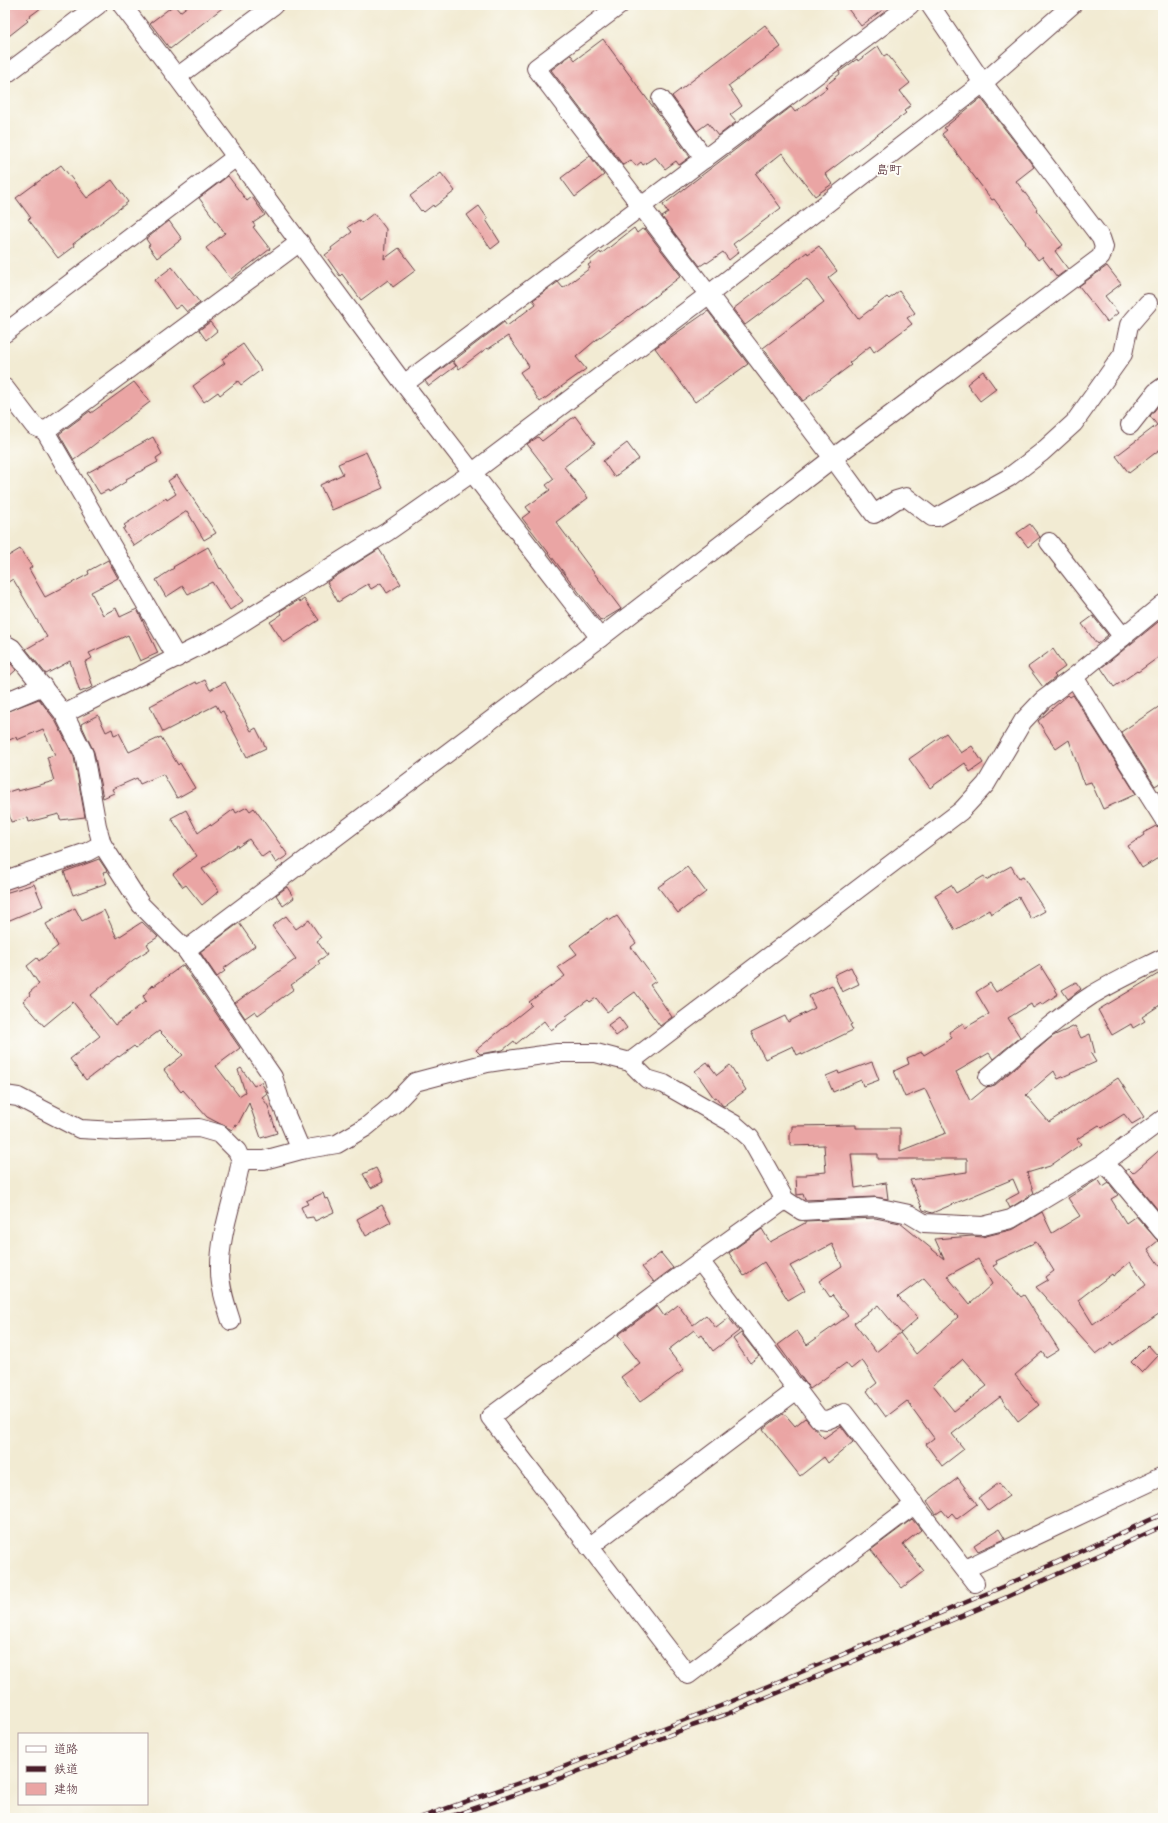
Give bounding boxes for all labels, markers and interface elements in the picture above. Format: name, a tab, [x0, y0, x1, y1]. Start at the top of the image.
district label: 島町	[876, 160, 902, 181]
legend	[18, 1733, 148, 1805]
text: 道路	[54, 1740, 78, 1759]
text: 鉄道	[54, 1760, 78, 1779]
text: 建物	[54, 1780, 78, 1799]

